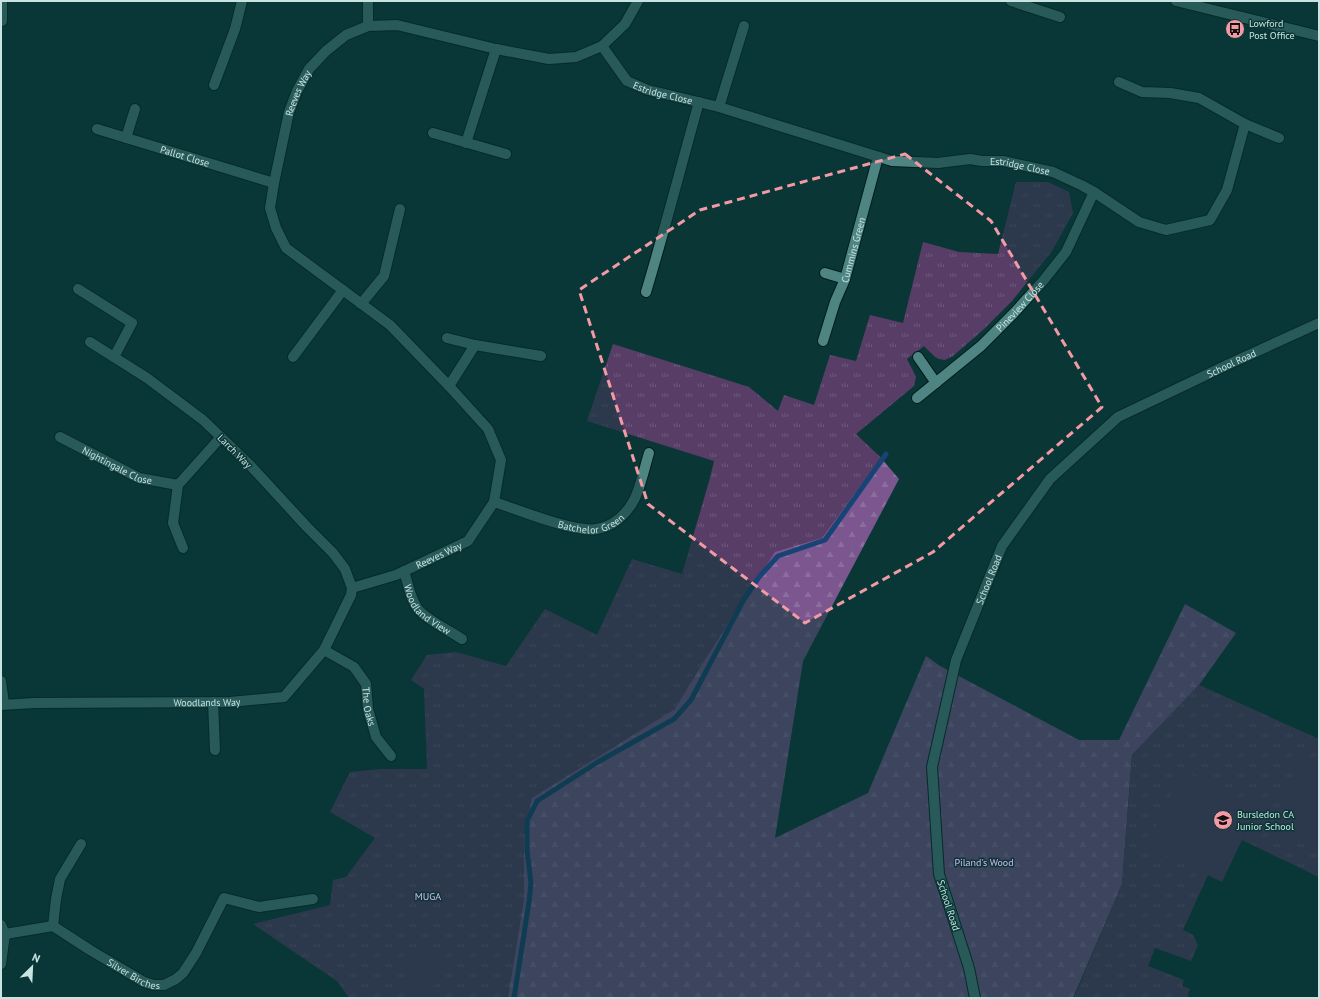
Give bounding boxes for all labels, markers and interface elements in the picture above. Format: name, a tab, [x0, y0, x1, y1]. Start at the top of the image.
place label: Lowford Post Office	[1249, 17, 1295, 42]
bus stop icon: Lowford Post Office	[1224, 18, 1246, 40]
street label: Reeves Way	[282, 67, 314, 117]
street label: Estridge Close	[631, 78, 694, 107]
street label: Pallot Close	[159, 143, 211, 170]
street label: Estridge Close	[990, 155, 1051, 178]
street label: Cummins Green	[838, 216, 868, 285]
street label: Pineview Close	[993, 279, 1047, 334]
street label: School Road	[1205, 347, 1258, 381]
street label: Larch Way	[215, 431, 255, 471]
street label: Nightingale Close	[80, 444, 153, 487]
street label: Batchelor Green	[556, 511, 627, 537]
street label: Reeves Way	[414, 539, 464, 572]
street label: School Road	[973, 553, 1005, 607]
street label: Woodland View	[401, 583, 454, 638]
street label: The Oaks	[359, 686, 379, 728]
street label: Woodlands Way	[173, 695, 241, 709]
place label: Bursledon CA Junior School	[1236, 808, 1294, 833]
school or university icon: Bursledon CA Junior School	[1212, 809, 1234, 831]
park label: Piland's Wood	[954, 856, 1014, 869]
street label: School Road	[934, 878, 963, 932]
park label: MUGA	[415, 890, 441, 903]
north arrow	[12, 947, 52, 987]
text: N	[30, 950, 42, 966]
street label: Silver Birches	[105, 956, 160, 992]

